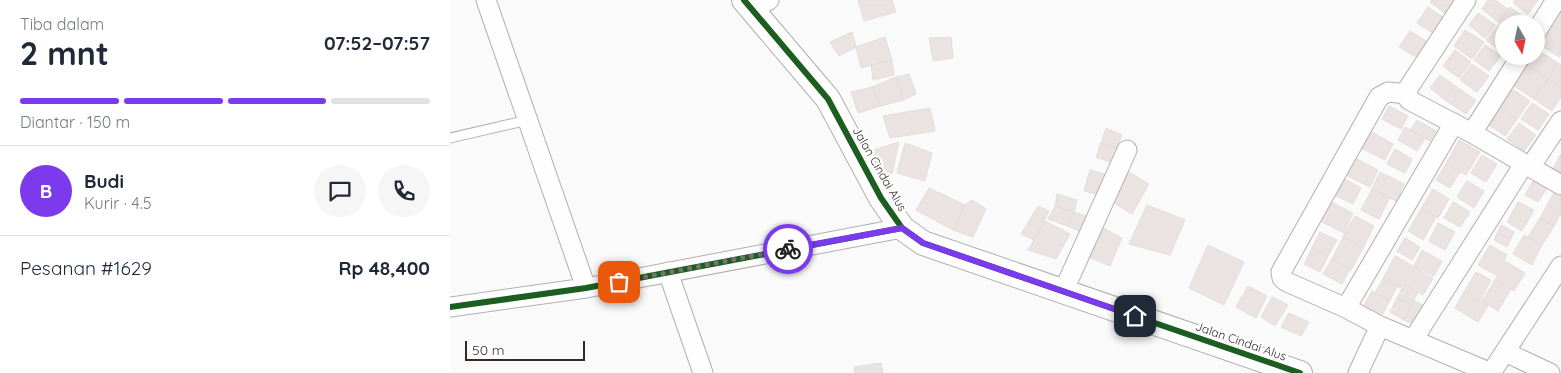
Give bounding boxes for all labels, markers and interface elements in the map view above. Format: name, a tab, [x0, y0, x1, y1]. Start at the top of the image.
text: Tiba dalam	[20, 14, 104, 34]
north arrow	[1495, 15, 1545, 65]
map controls	[1495, 15, 1545, 65]
text: 07:52–07:57	[324, 31, 430, 55]
text: 2 mnt	[20, 33, 109, 73]
text: Diantar · 150 m	[20, 112, 130, 132]
street label: Jalan Cindai Alus	[850, 124, 910, 214]
button: chat	[314, 165, 366, 217]
button: phone	[378, 165, 430, 217]
text: Budi	[84, 169, 124, 193]
text: B	[40, 179, 52, 203]
text: Kurir · 4.5	[84, 193, 151, 213]
courier	[763, 224, 813, 274]
icon: bike	[774, 235, 802, 263]
text: Pesanan #1629	[20, 256, 152, 280]
text: Rp 48,400	[338, 256, 430, 280]
pin	[598, 261, 640, 303]
icon: bag	[605, 268, 633, 296]
pin	[1114, 295, 1156, 337]
icon: home	[1121, 302, 1149, 330]
street label: Jalan Cindai Alus	[1194, 318, 1289, 364]
scale bar	[465, 338, 585, 361]
text: 50 m	[472, 341, 505, 359]

